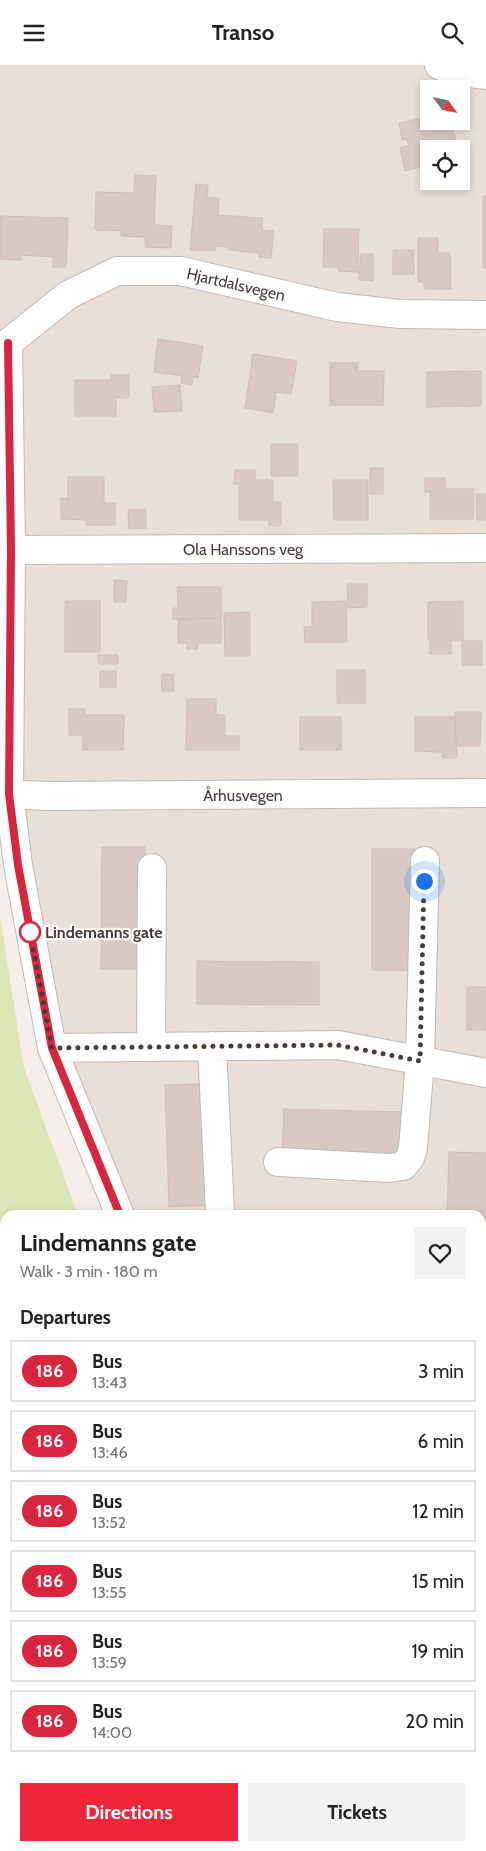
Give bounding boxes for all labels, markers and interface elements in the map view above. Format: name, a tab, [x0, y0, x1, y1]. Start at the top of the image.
icon: menu	[20, 19, 48, 47]
text: Transo	[212, 19, 274, 46]
icon: search	[438, 19, 466, 47]
north arrow	[420, 80, 470, 130]
map controls	[420, 80, 470, 190]
button: locate	[420, 140, 470, 190]
street label: Hjartdalsvegen	[185, 264, 287, 305]
street label: Ola Hanssons veg	[183, 540, 304, 559]
street label: Århusvegen	[203, 786, 283, 805]
your location	[412, 869, 437, 894]
marker: Lindemanns gate	[19, 921, 41, 943]
place label: Lindemanns gate	[45, 923, 163, 942]
button: heart	[414, 1227, 466, 1279]
text: Lindemanns gate	[20, 1228, 196, 1257]
text: Walk · 3 min · 180 m	[20, 1262, 157, 1281]
text: Departures	[20, 1306, 111, 1329]
text: Bus	[92, 1350, 122, 1373]
text: 186	[36, 1360, 63, 1382]
text: 3 min	[418, 1360, 464, 1383]
text: 13:43	[92, 1373, 127, 1392]
text: Bus	[92, 1420, 122, 1443]
text: 186	[36, 1430, 63, 1452]
text: 6 min	[418, 1430, 464, 1453]
text: 13:46	[92, 1443, 128, 1462]
text: Bus	[92, 1490, 122, 1513]
text: 186	[36, 1500, 63, 1522]
text: 12 min	[412, 1500, 464, 1523]
text: 13:52	[92, 1513, 126, 1532]
text: Bus	[92, 1560, 122, 1583]
text: 186	[36, 1570, 63, 1592]
text: 15 min	[412, 1570, 464, 1593]
text: 13:55	[92, 1583, 127, 1602]
text: Bus	[92, 1630, 122, 1653]
text: 186	[36, 1640, 63, 1662]
text: 19 min	[411, 1640, 464, 1663]
text: 13:59	[92, 1653, 127, 1672]
text: Bus	[92, 1700, 122, 1723]
text: 186	[36, 1710, 63, 1732]
text: 20 min	[405, 1710, 464, 1733]
text: 14:00	[92, 1723, 132, 1742]
button: Directions	[20, 1783, 238, 1841]
button: Tickets	[248, 1783, 466, 1841]

